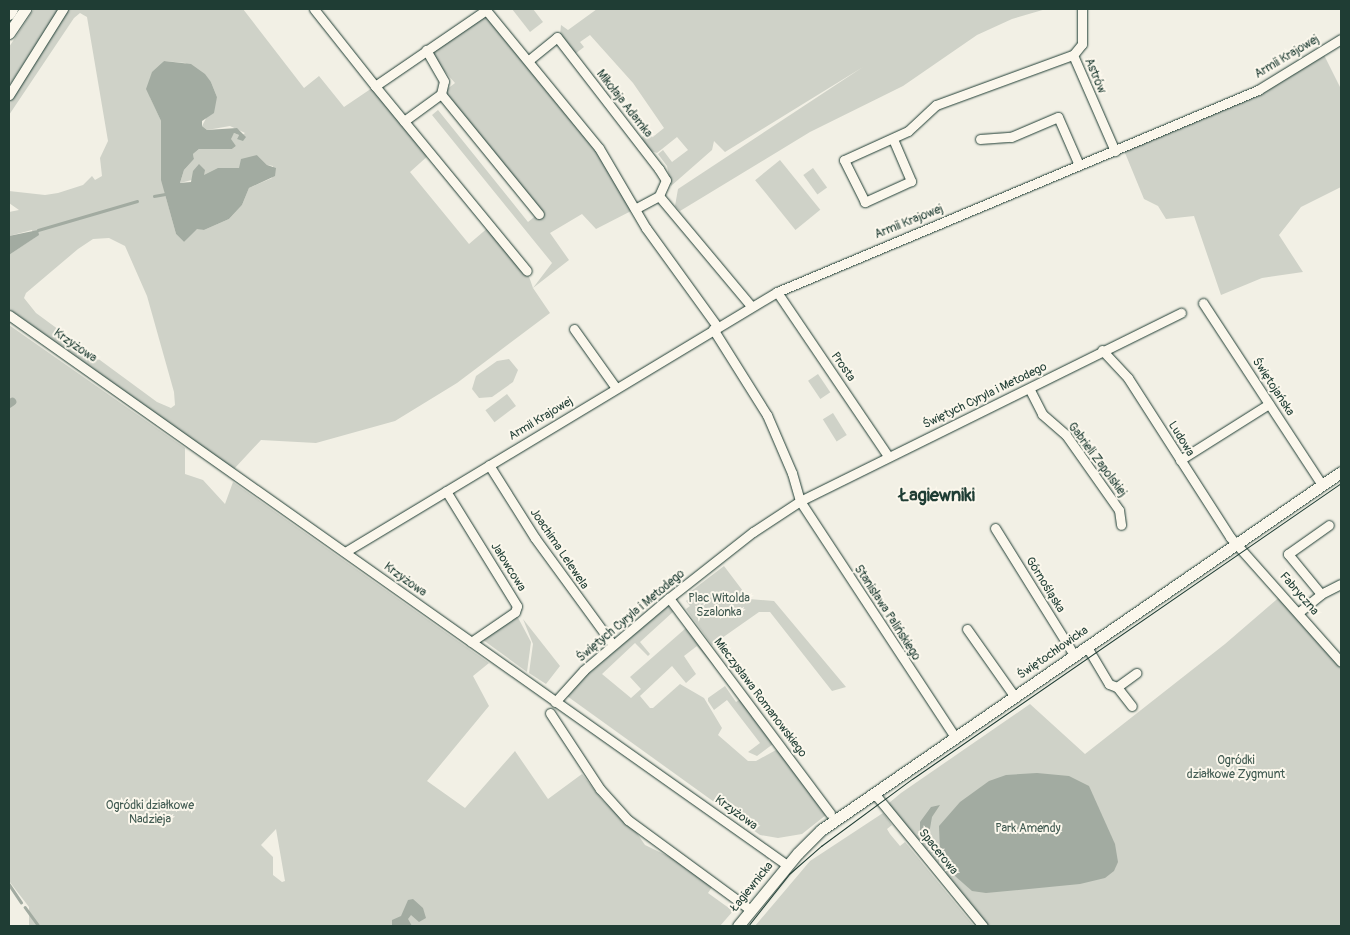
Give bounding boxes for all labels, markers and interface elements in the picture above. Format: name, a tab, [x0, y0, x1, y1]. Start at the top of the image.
street label: Armii Krajowej	[1252, 32, 1322, 82]
street label: Astrów	[1081, 56, 1109, 96]
street label: Mikołaja Adamka	[593, 67, 655, 141]
street label: Armii Krajowej	[873, 202, 945, 242]
street label: Krzyżowa	[51, 326, 99, 366]
street label: Prosta	[828, 349, 858, 385]
street label: Świętojańska	[1249, 355, 1297, 419]
street label: Świętych Cyryla i Metodego	[921, 360, 1049, 432]
street label: Armii Krajowej	[506, 394, 576, 444]
street label: Ludowa	[1165, 419, 1197, 459]
street label: Gabrieli Zapolskiej	[1064, 420, 1130, 500]
district label: Łagiewniki	[899, 485, 975, 507]
street label: Joachima Lelewela	[527, 506, 591, 592]
street label: Jałowcowa	[487, 540, 529, 594]
street label: Górnośląska	[1022, 555, 1068, 615]
street label: Krzyżowa	[381, 560, 429, 600]
street label: Stanisława Palińskiego	[851, 563, 923, 663]
street label: Świętych Cyryla i Metodego	[574, 567, 688, 665]
street label: Fabryczna	[1276, 570, 1322, 618]
park label: Plac Witolda Szalonka	[688, 592, 750, 620]
street label: Świętochłowicka	[1015, 623, 1091, 683]
street label: Mieczysława Romanowskiego	[710, 636, 810, 760]
park label: Ogródki działkowe Zygmunt	[1187, 754, 1285, 782]
street label: Krzyżowa	[712, 793, 760, 833]
park label: Ogródki działkowe Nadzieja	[106, 799, 194, 827]
park label: Park Amendy	[995, 822, 1061, 836]
street label: Spacerowa	[915, 826, 961, 878]
street label: Łagiewnicka	[727, 859, 777, 915]

